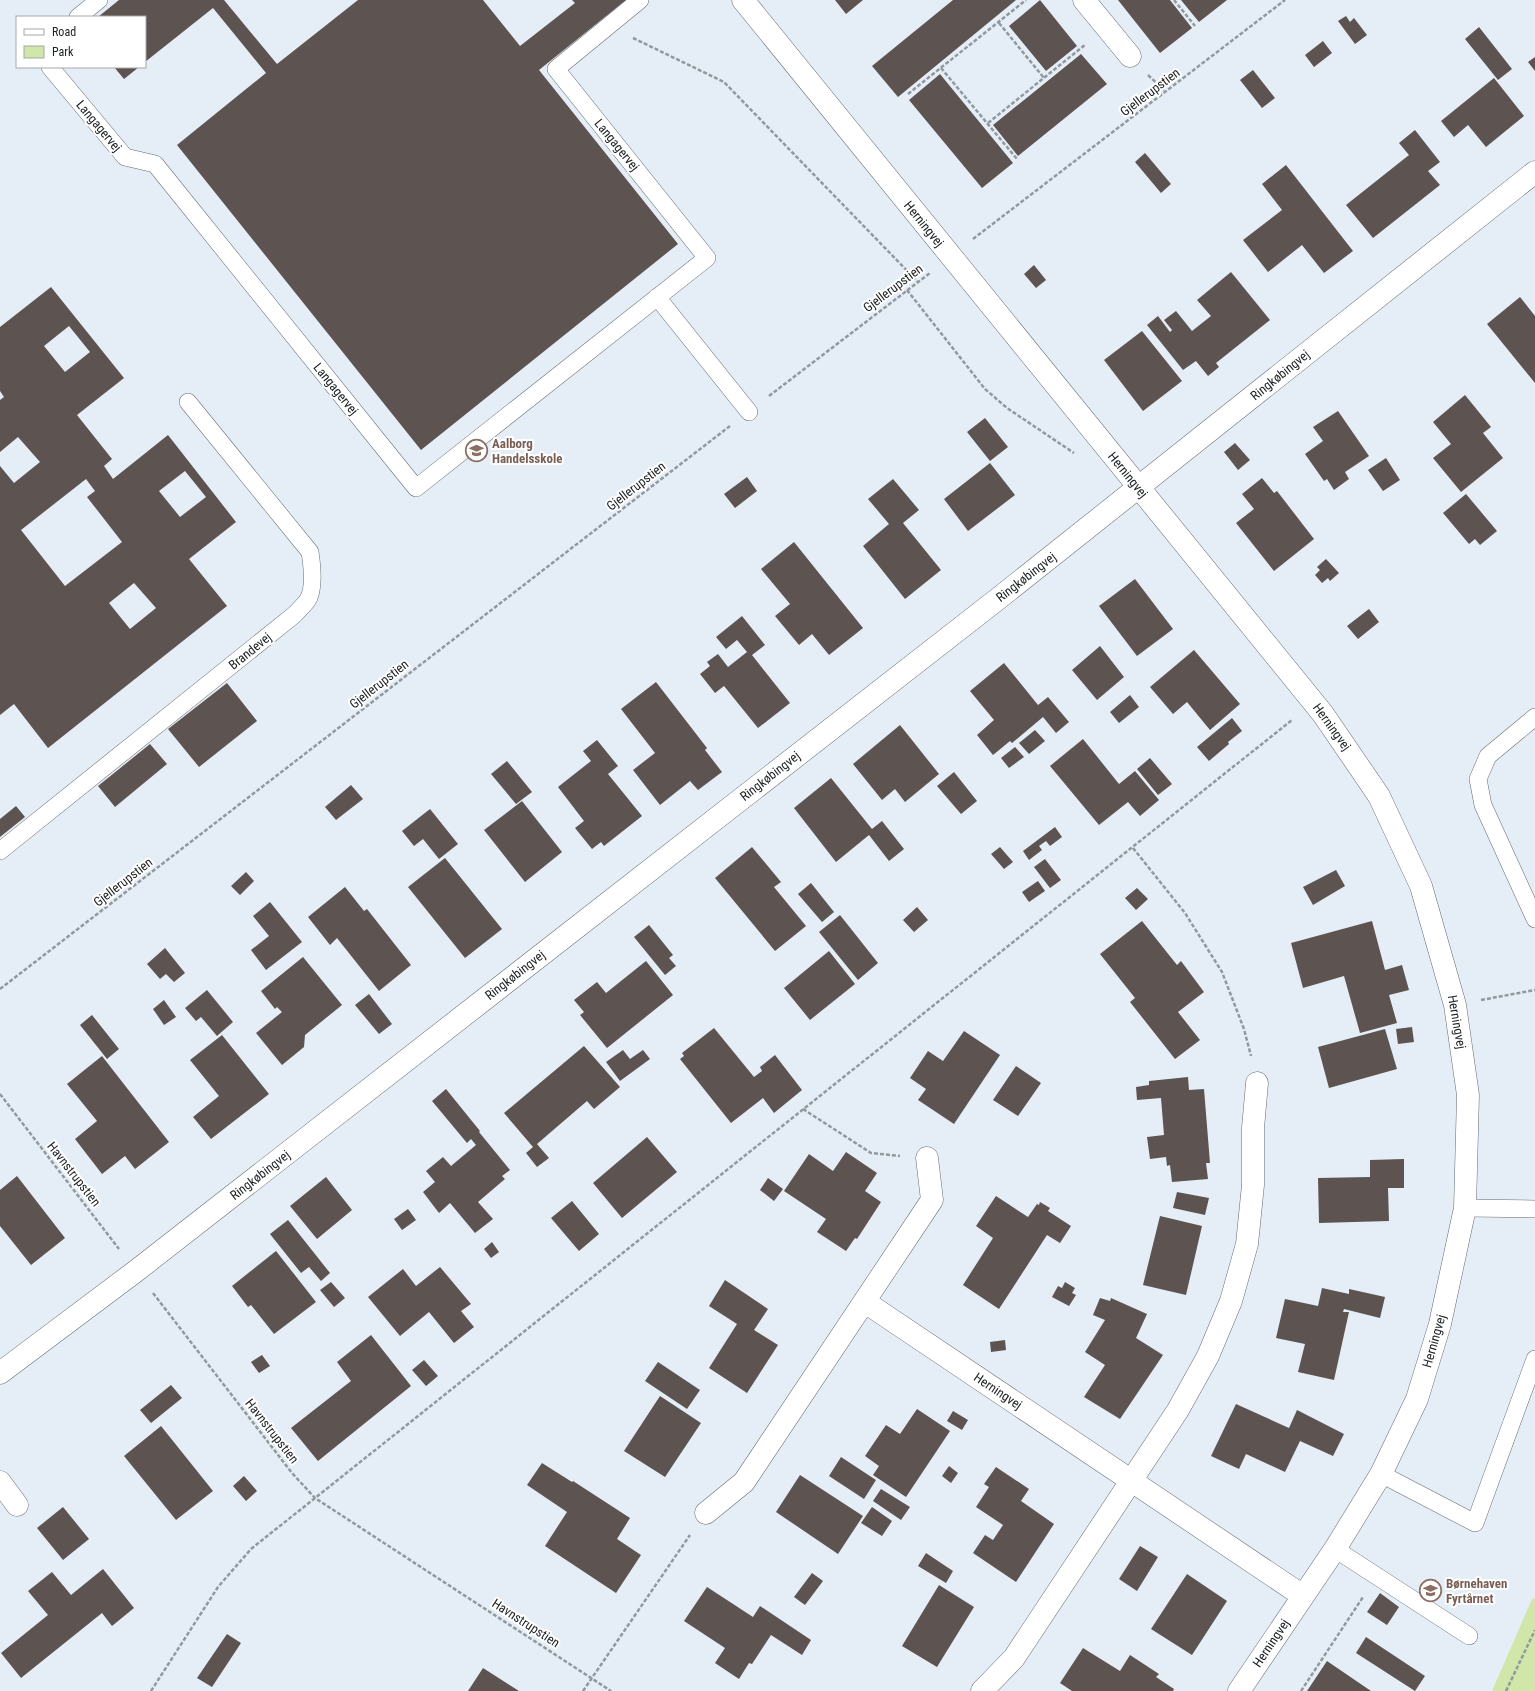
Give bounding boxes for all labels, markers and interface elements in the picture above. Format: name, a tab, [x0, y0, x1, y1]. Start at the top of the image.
legend	[16, 16, 146, 68]
text: Road	[52, 25, 76, 39]
text: Park	[52, 45, 74, 59]
street label: Gjellerupstien	[1117, 65, 1183, 119]
street label: Langagervej	[73, 97, 125, 155]
street label: Langagervej	[592, 116, 643, 174]
street label: Herningvej	[901, 198, 947, 250]
street label: Gjellerupstien	[860, 261, 926, 315]
street label: Ringkøbingvej	[1247, 347, 1313, 403]
street label: Langagervej	[311, 360, 362, 418]
place label: Aalborg Handelsskole	[492, 436, 562, 466]
school or university icon: Aalborg Handelsskole	[464, 437, 490, 463]
street label: Herningvej	[1105, 449, 1151, 501]
street label: Gjellerupstien	[604, 458, 668, 514]
street label: Ringkøbingvej	[993, 549, 1059, 605]
street label: Brandevej	[226, 629, 274, 673]
street label: Gjellerupstien	[347, 656, 411, 712]
street label: Herningvej	[1310, 701, 1354, 754]
street label: Ringkøbingvej	[737, 748, 803, 804]
street label: Gjellerupstien	[91, 854, 155, 910]
street label: Ringkøbingvej	[482, 947, 548, 1003]
street label: Herningvej	[1445, 994, 1469, 1050]
street label: Havnstrupstien	[44, 1139, 104, 1209]
street label: Ringkøbingvej	[227, 1147, 293, 1203]
street label: Herningvej	[1419, 1313, 1449, 1369]
street label: Herningvej	[971, 1370, 1025, 1413]
street label: Havnstrupstien	[242, 1396, 302, 1466]
place label: Børnehaven Fyrtårnet	[1446, 1576, 1507, 1606]
school or university icon: Børnehaven Fyrtårnet	[1417, 1577, 1443, 1603]
street label: Havnstrupstien	[489, 1596, 563, 1650]
street label: Herningvej	[1250, 1616, 1293, 1670]

